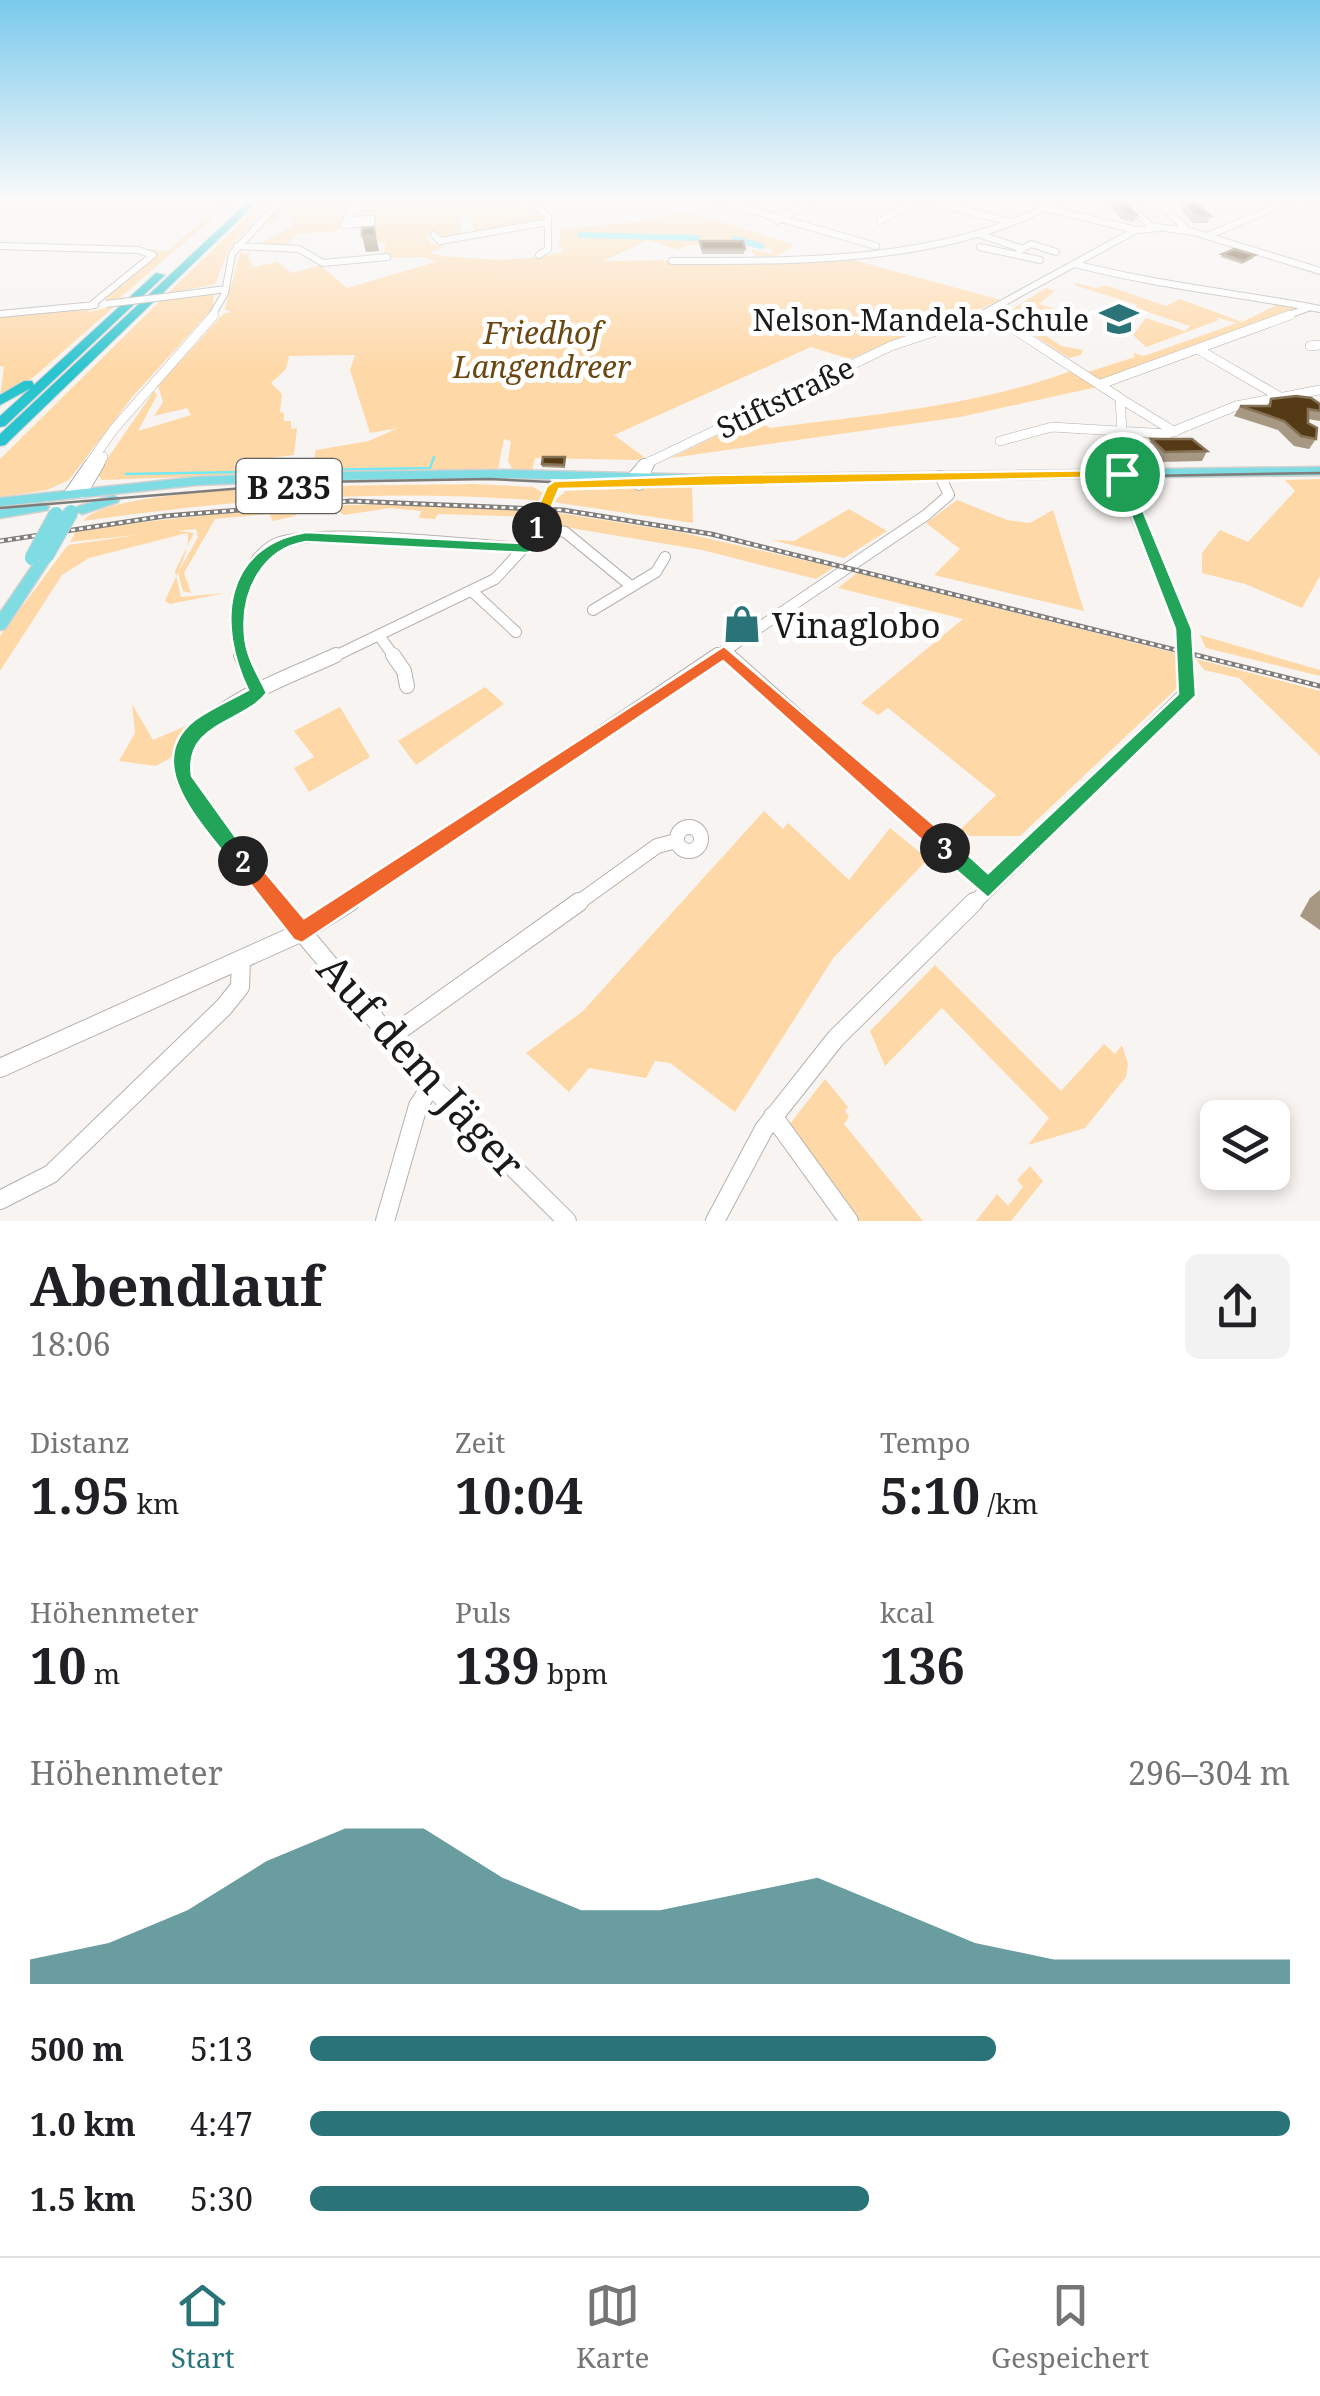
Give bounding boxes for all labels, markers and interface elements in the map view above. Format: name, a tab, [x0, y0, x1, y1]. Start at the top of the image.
school or university icon: Nelson-Mandela-Schule	[1098, 298, 1140, 340]
place label: Nelson-Mandela-Schule	[752, 299, 1089, 340]
park label: Friedhof Langendreer	[452, 312, 632, 387]
street label: Stiftstraße	[709, 346, 861, 448]
pin	[1080, 432, 1165, 517]
icon: arrive	[1095, 447, 1150, 502]
road number: B 235	[236, 459, 342, 513]
pin: 1	[512, 502, 562, 552]
text: 1	[529, 508, 545, 546]
place label: Vinaglobo	[772, 601, 941, 648]
shop icon: Vinaglobo	[721, 603, 763, 645]
pin: 3	[920, 823, 970, 873]
text: 3	[937, 829, 953, 867]
pin: 2	[218, 836, 268, 886]
text: 2	[235, 842, 251, 880]
street label: Auf dem Jäger	[306, 940, 538, 1190]
map controls	[1200, 1100, 1290, 1190]
button: layers	[1200, 1100, 1290, 1190]
text: Abendlauf	[30, 1247, 322, 1322]
button: share	[1185, 1254, 1290, 1359]
text: 18:06	[30, 1322, 111, 1365]
text: Distanz	[30, 1423, 130, 1461]
text: Zeit	[455, 1423, 505, 1461]
text: Tempo	[880, 1423, 971, 1461]
text: 1.95	[30, 1461, 129, 1529]
text: 10:04	[455, 1461, 583, 1529]
text: 5:10	[880, 1461, 980, 1529]
text: km	[129, 1484, 180, 1522]
text: /km	[980, 1484, 1038, 1522]
text: Höhenmeter	[30, 1593, 199, 1631]
text: Puls	[455, 1593, 511, 1631]
text: kcal	[880, 1593, 934, 1631]
text: 10	[30, 1631, 87, 1699]
text: 139	[455, 1631, 540, 1699]
text: 136	[880, 1631, 965, 1699]
text: m	[87, 1654, 120, 1692]
text: bpm	[540, 1654, 608, 1692]
text: Höhenmeter	[30, 1751, 223, 1794]
text: 296–304 m	[1128, 1751, 1290, 1794]
text: 500 m	[30, 2027, 124, 2070]
text: 5:13	[190, 2027, 253, 2070]
text: 1.0 km	[30, 2102, 136, 2145]
text: 4:47	[190, 2102, 253, 2145]
text: 1.5 km	[30, 2177, 136, 2220]
text: 5:30	[190, 2177, 253, 2220]
tab: Start	[171, 2278, 235, 2376]
tab: Karte	[576, 2278, 649, 2376]
tab: Gespeichert	[991, 2278, 1149, 2376]

